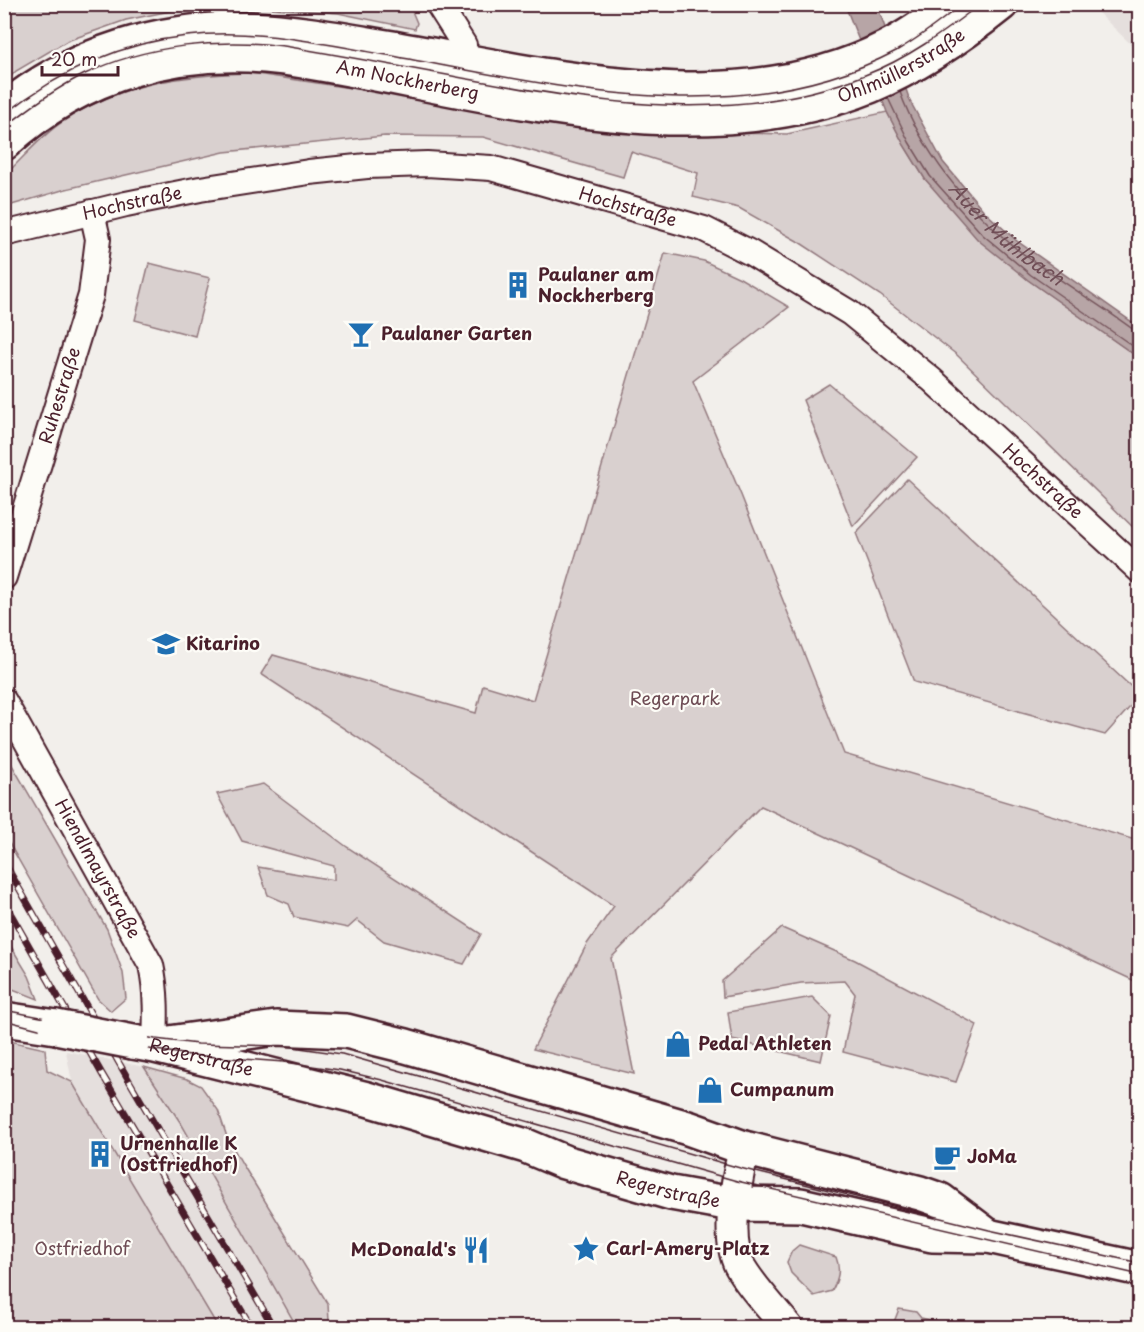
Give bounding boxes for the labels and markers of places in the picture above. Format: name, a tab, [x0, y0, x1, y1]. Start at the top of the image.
place label: Paulaner am Nockherberg	[538, 260, 654, 308]
building icon: Paulaner am Nockherberg	[503, 270, 533, 300]
bar icon: Paulaner Garten	[346, 319, 376, 349]
place label: Paulaner Garten	[381, 319, 532, 346]
school or university icon: Kitarino	[151, 629, 181, 659]
place label: Kitarino	[186, 629, 260, 656]
shop icon: Pedal Athleten	[663, 1029, 693, 1059]
place label: Pedal Athleten	[698, 1029, 832, 1056]
shop icon: Cumpanum	[695, 1075, 725, 1105]
place label: Cumpanum	[730, 1075, 834, 1102]
place label: Urnenhalle K (Ostfriedhof)	[120, 1129, 238, 1177]
building icon: Urnenhalle K (Ostfriedhof)	[85, 1139, 115, 1169]
cafe icon: JoMa	[932, 1142, 962, 1172]
place label: JoMa	[967, 1142, 1017, 1169]
place icon: Carl-Amery-Platz	[571, 1234, 601, 1264]
place label: Carl-Amery-Platz	[606, 1234, 770, 1261]
place label: McDonald's	[351, 1235, 456, 1262]
restaurant icon: McDonald's	[461, 1235, 491, 1265]

